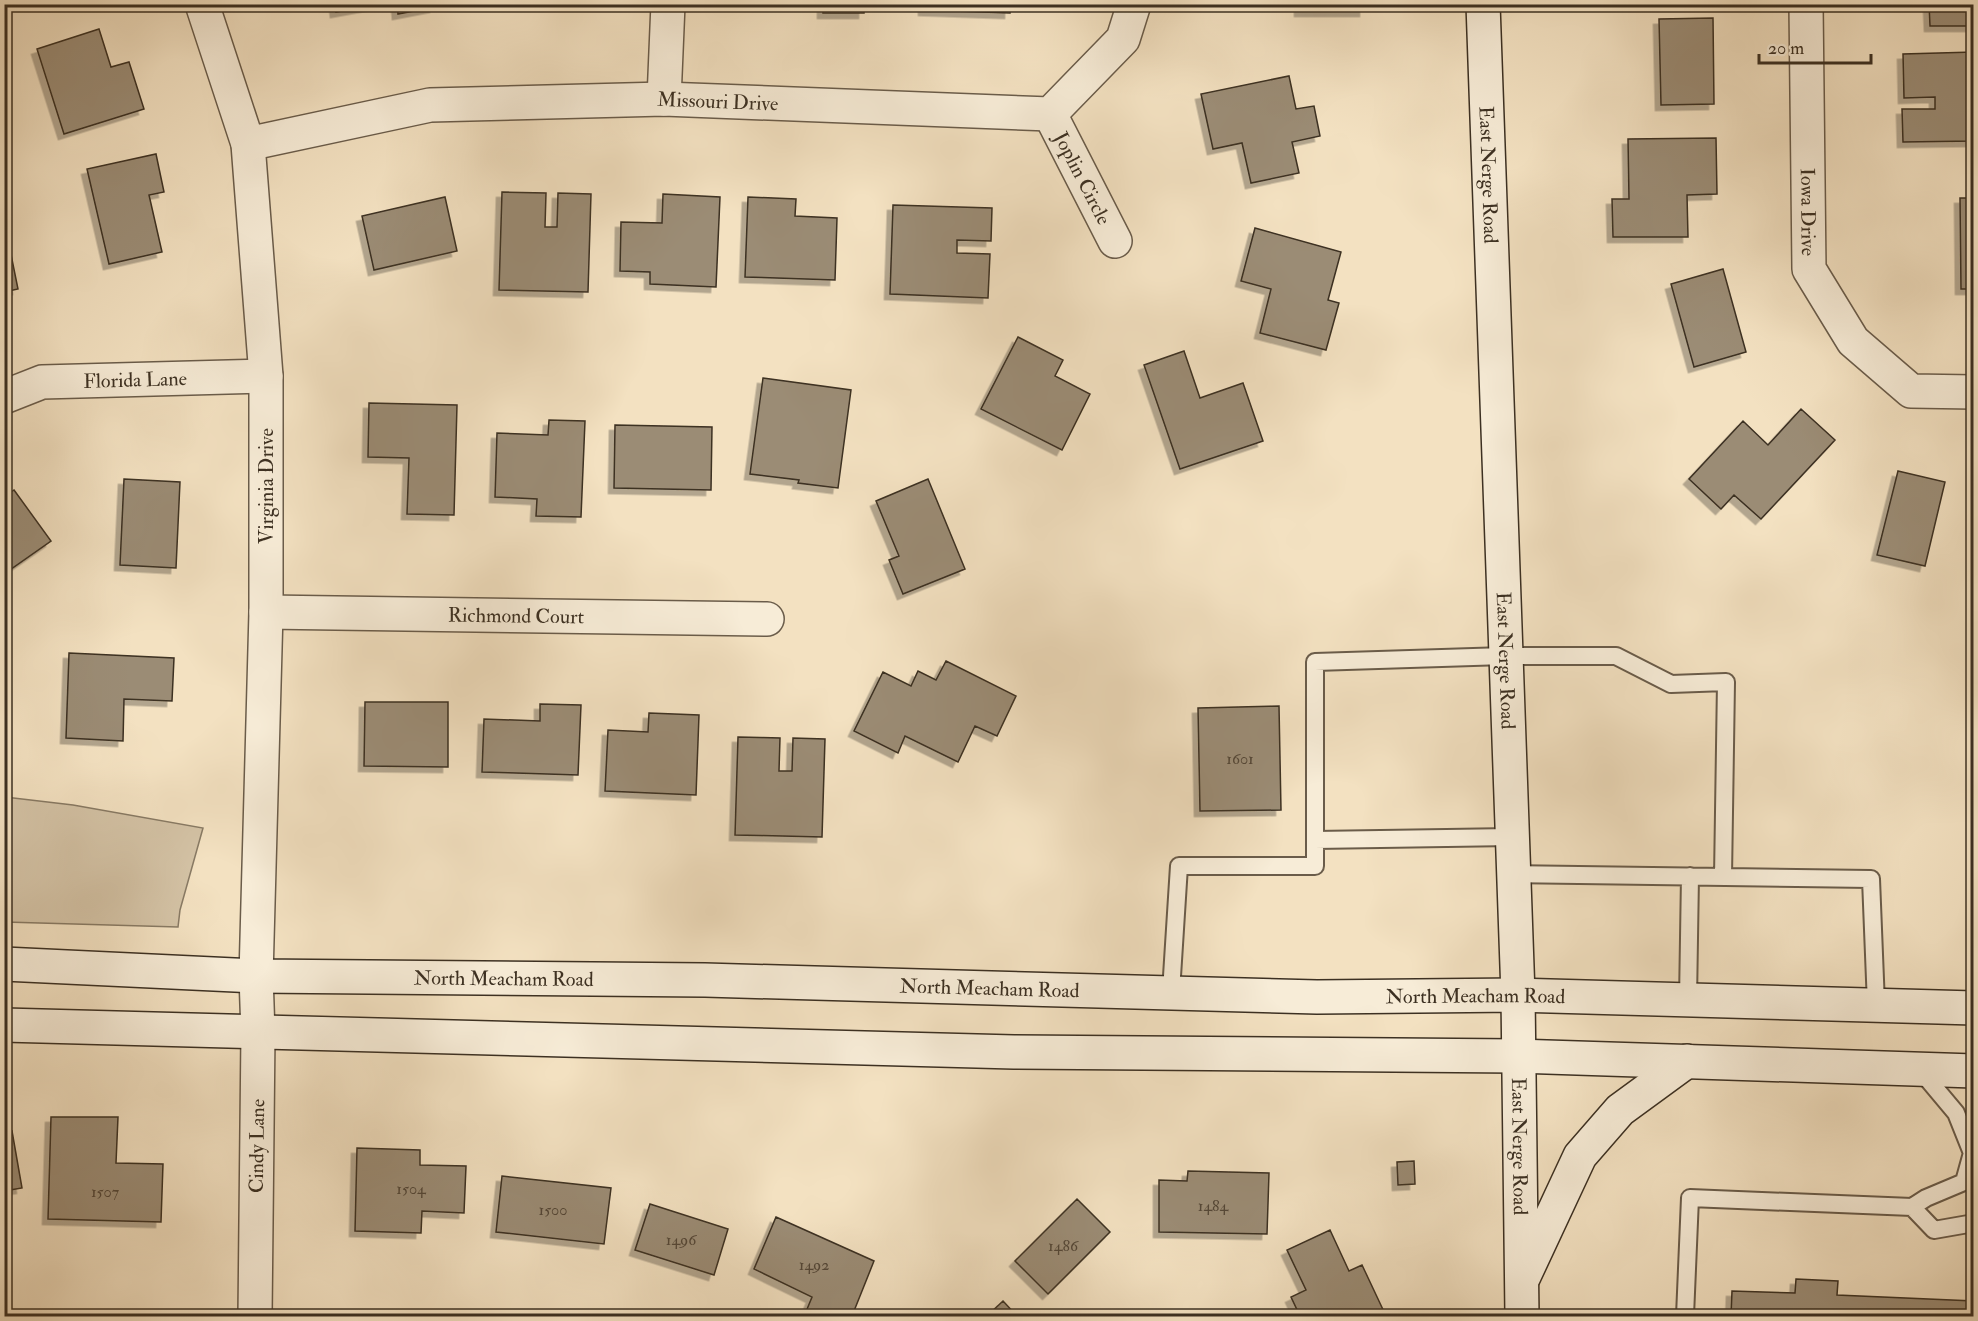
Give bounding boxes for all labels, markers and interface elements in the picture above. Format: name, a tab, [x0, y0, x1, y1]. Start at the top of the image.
scale bar	[1759, 27, 1872, 65]
text: 20 m	[1768, 37, 1804, 60]
street label: Missouri Drive	[657, 86, 779, 116]
street label: East Nerge Road	[1474, 106, 1504, 244]
street label: Joplin Circle	[1048, 127, 1117, 229]
street label: Iowa Drive	[1795, 168, 1821, 256]
street label: Florida Lane	[83, 366, 187, 393]
street label: Virginia Drive	[254, 428, 279, 544]
street label: East Nerge Road	[1491, 591, 1521, 730]
street label: Richmond Court	[448, 602, 585, 629]
house number: 1601	[1226, 749, 1254, 769]
street label: North Meacham Road	[414, 965, 594, 992]
street label: North Meacham Road	[899, 973, 1080, 1003]
street label: North Meacham Road	[1385, 982, 1566, 1009]
street label: East Nerge Road	[1507, 1077, 1533, 1216]
street label: Cindy Lane	[244, 1099, 270, 1193]
house number: 1504	[396, 1179, 427, 1199]
house number: 1507	[91, 1182, 120, 1202]
house number: 1484	[1198, 1196, 1230, 1216]
house number: 1500	[539, 1200, 567, 1220]
house number: 1496	[666, 1230, 697, 1250]
house number: 1486	[1048, 1236, 1079, 1256]
house number: 1492	[799, 1255, 829, 1275]

